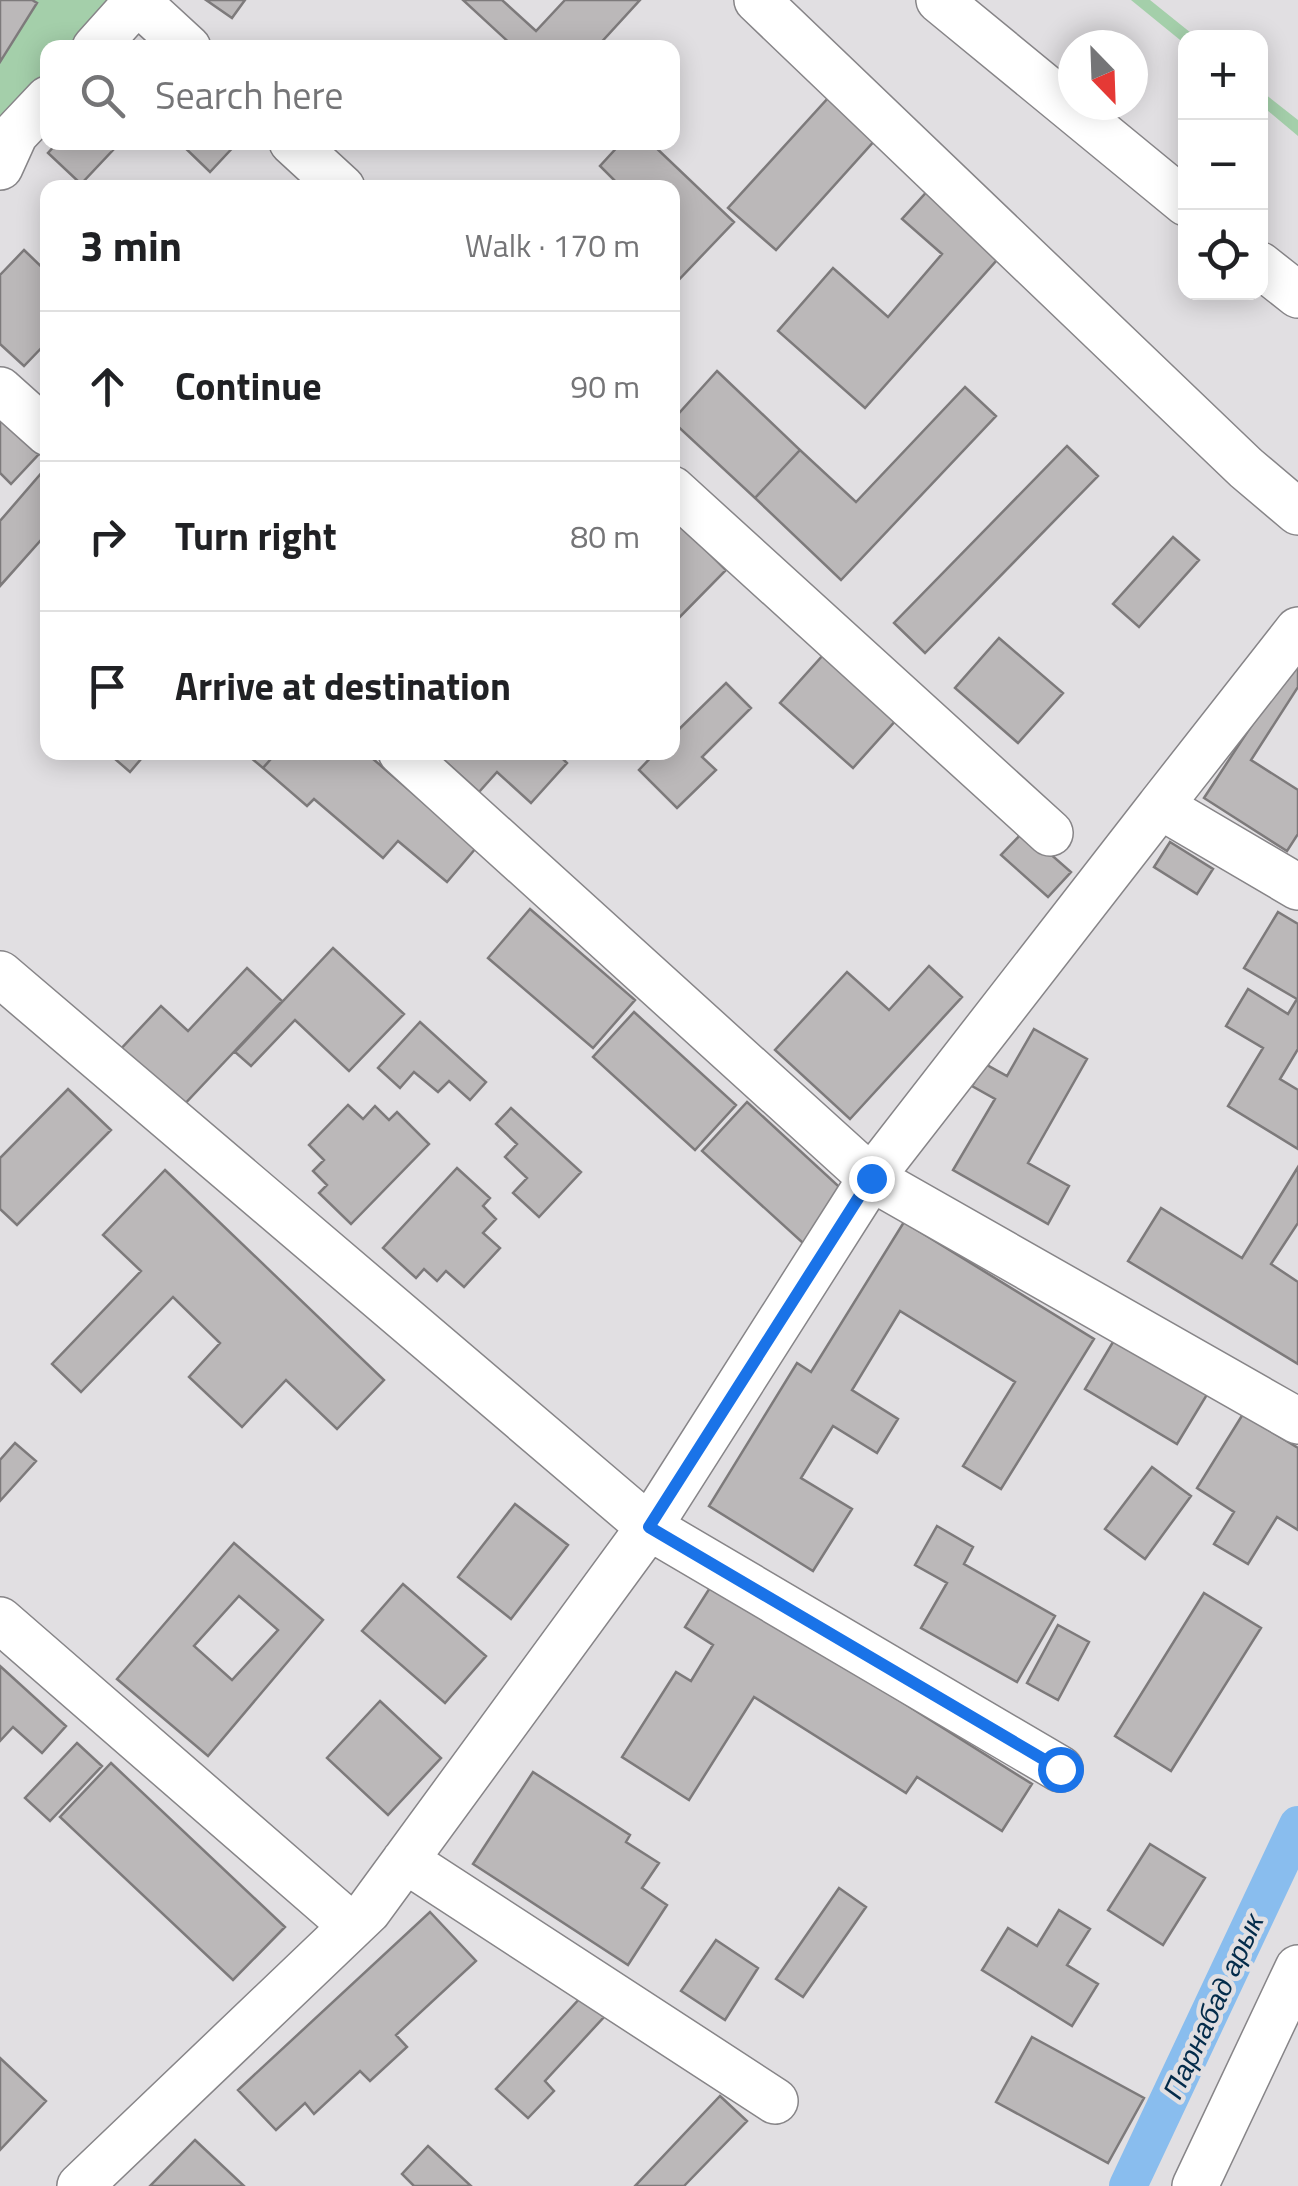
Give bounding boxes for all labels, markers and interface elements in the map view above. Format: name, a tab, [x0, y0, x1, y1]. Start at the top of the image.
north arrow	[1058, 30, 1148, 120]
map controls	[1178, 30, 1268, 300]
button: +	[1178, 30, 1268, 120]
search box	[40, 40, 680, 150]
text: Search here	[155, 66, 343, 124]
icon: search	[75, 68, 130, 123]
button: −	[1178, 120, 1268, 210]
button: locate	[1178, 210, 1268, 300]
text: 3 min	[80, 213, 182, 277]
text: Walk · 170 m	[465, 221, 640, 269]
text: Continue	[175, 357, 322, 415]
icon: ahead	[80, 359, 135, 414]
text: 90 m	[570, 362, 640, 410]
text: Turn right	[175, 507, 337, 565]
icon: right	[80, 509, 135, 564]
text: 80 m	[570, 512, 640, 560]
text: Arrive at destination	[175, 657, 511, 715]
icon: arrive	[80, 659, 135, 714]
route end	[849, 1156, 895, 1202]
route start	[1038, 1747, 1084, 1793]
water label: Парнабад арык	[1151, 1904, 1275, 2106]

